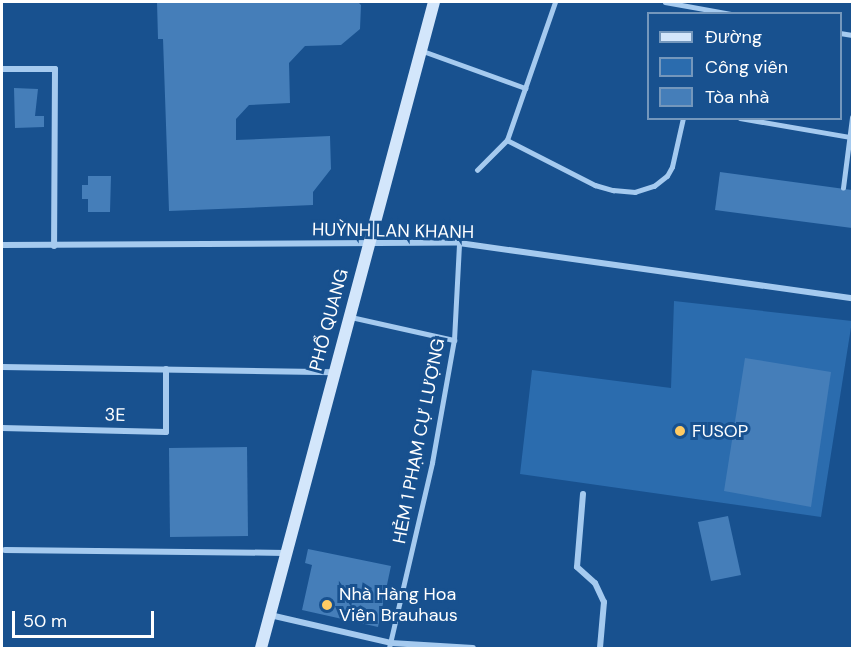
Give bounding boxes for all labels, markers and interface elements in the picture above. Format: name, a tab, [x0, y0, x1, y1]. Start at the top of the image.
legend	[647, 12, 842, 120]
text: Đường	[705, 25, 762, 49]
text: Công viên	[705, 55, 788, 79]
text: Tòa nhà	[705, 85, 769, 109]
street label: HUỲNH LAN KHANH	[312, 219, 474, 243]
street label: PHỔ QUANG	[305, 267, 353, 373]
street label: HẺM 1 PHẠM CỰ LƯỢNG	[388, 337, 450, 545]
street label: 3E	[104, 404, 126, 426]
place label: FUSOP	[692, 420, 748, 442]
marker: FUSOP	[673, 424, 687, 438]
place label: Nhà Hàng Hoa Viên Brauhaus	[339, 584, 458, 626]
marker: Nhà Hàng Hoa Viên Brauhaus	[320, 598, 334, 612]
scale bar	[15, 599, 158, 637]
text: 50 m	[23, 609, 67, 633]

